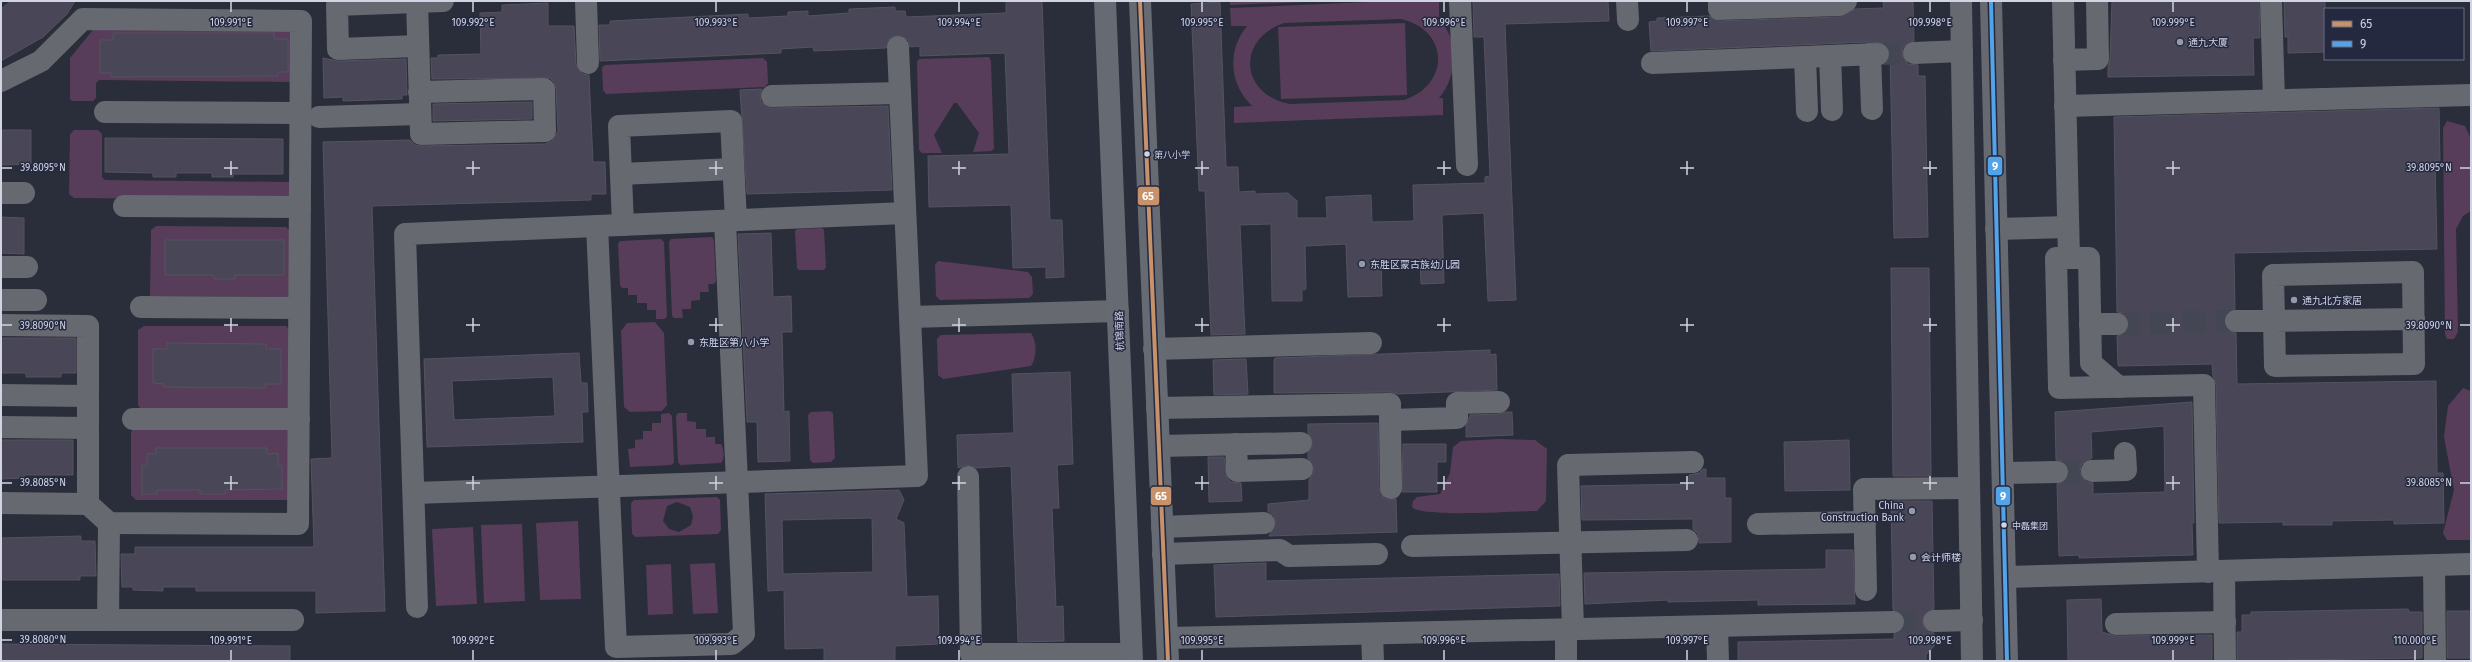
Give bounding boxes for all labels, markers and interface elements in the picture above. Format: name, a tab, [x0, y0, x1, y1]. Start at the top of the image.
legend	[2324, 8, 2464, 60]
text: 109.991°E	[210, 17, 252, 29]
text: 109.992°E	[451, 17, 495, 29]
text: 109.993°E	[694, 17, 738, 29]
text: 109.994°E	[937, 17, 981, 29]
text: 109.995°E	[1180, 17, 1224, 29]
text: 109.996°E	[1422, 17, 1466, 29]
text: 109.997°E	[1666, 17, 1708, 29]
text: 109.998°E	[1908, 17, 1952, 29]
text: 109.999°E	[2151, 17, 2195, 29]
text: 65	[2360, 17, 2372, 31]
marker: 通九大厦	[2175, 37, 2185, 47]
place label: 通九大厦	[2188, 37, 2228, 49]
text: 9	[2360, 37, 2366, 51]
marker: 第八小学	[1142, 149, 1152, 159]
place label: 第八小学	[1154, 150, 1190, 160]
line badge: 9	[1987, 156, 2003, 176]
text: 9	[1992, 160, 1998, 173]
text: 39.8095°N	[20, 162, 66, 174]
text: 39.8095°N	[2406, 162, 2452, 174]
line badge: 65	[1137, 186, 1160, 206]
text: 65	[1142, 190, 1154, 203]
marker: 东胜区蒙古族幼儿园	[1357, 259, 1367, 269]
place label: 东胜区蒙古族幼儿园	[1370, 259, 1460, 271]
marker: 通九北方家居	[2289, 295, 2299, 305]
place label: 通九北方家居	[2302, 295, 2362, 307]
street label: 杭锦南路	[1113, 311, 1127, 351]
text: 39.8090°N	[20, 320, 66, 332]
text: 39.8090°N	[2406, 320, 2452, 332]
marker: 东胜区第八小学	[686, 337, 696, 347]
place label: 东胜区第八小学	[699, 337, 769, 349]
text: 39.8085°N	[20, 477, 66, 489]
text: 39.8085°N	[2406, 477, 2452, 489]
line badge: 65	[1150, 486, 1172, 506]
line badge: 9	[1995, 486, 2011, 506]
text: 65	[1155, 490, 1167, 503]
text: 9	[2000, 490, 2006, 503]
place label: China Construction Bank	[1821, 500, 1905, 524]
marker: China Construction Bank	[1907, 506, 1917, 516]
marker: 中磊集团	[1999, 520, 2009, 530]
place label: 中磊集团	[2012, 521, 2048, 531]
marker: 会计师楼	[1908, 552, 1918, 562]
place label: 会计师楼	[1921, 552, 1961, 564]
text: 39.8080°N	[20, 634, 66, 646]
text: 109.991°E	[210, 635, 252, 647]
text: 109.992°E	[451, 635, 495, 647]
text: 109.993°E	[694, 635, 738, 647]
text: 109.994°E	[937, 635, 981, 647]
text: 109.995°E	[1180, 635, 1224, 647]
text: 109.996°E	[1422, 635, 1466, 647]
text: 109.997°E	[1666, 635, 1708, 647]
text: 109.998°E	[1908, 635, 1952, 647]
text: 109.999°E	[2151, 635, 2195, 647]
text: 110.000°E	[2393, 635, 2437, 647]

